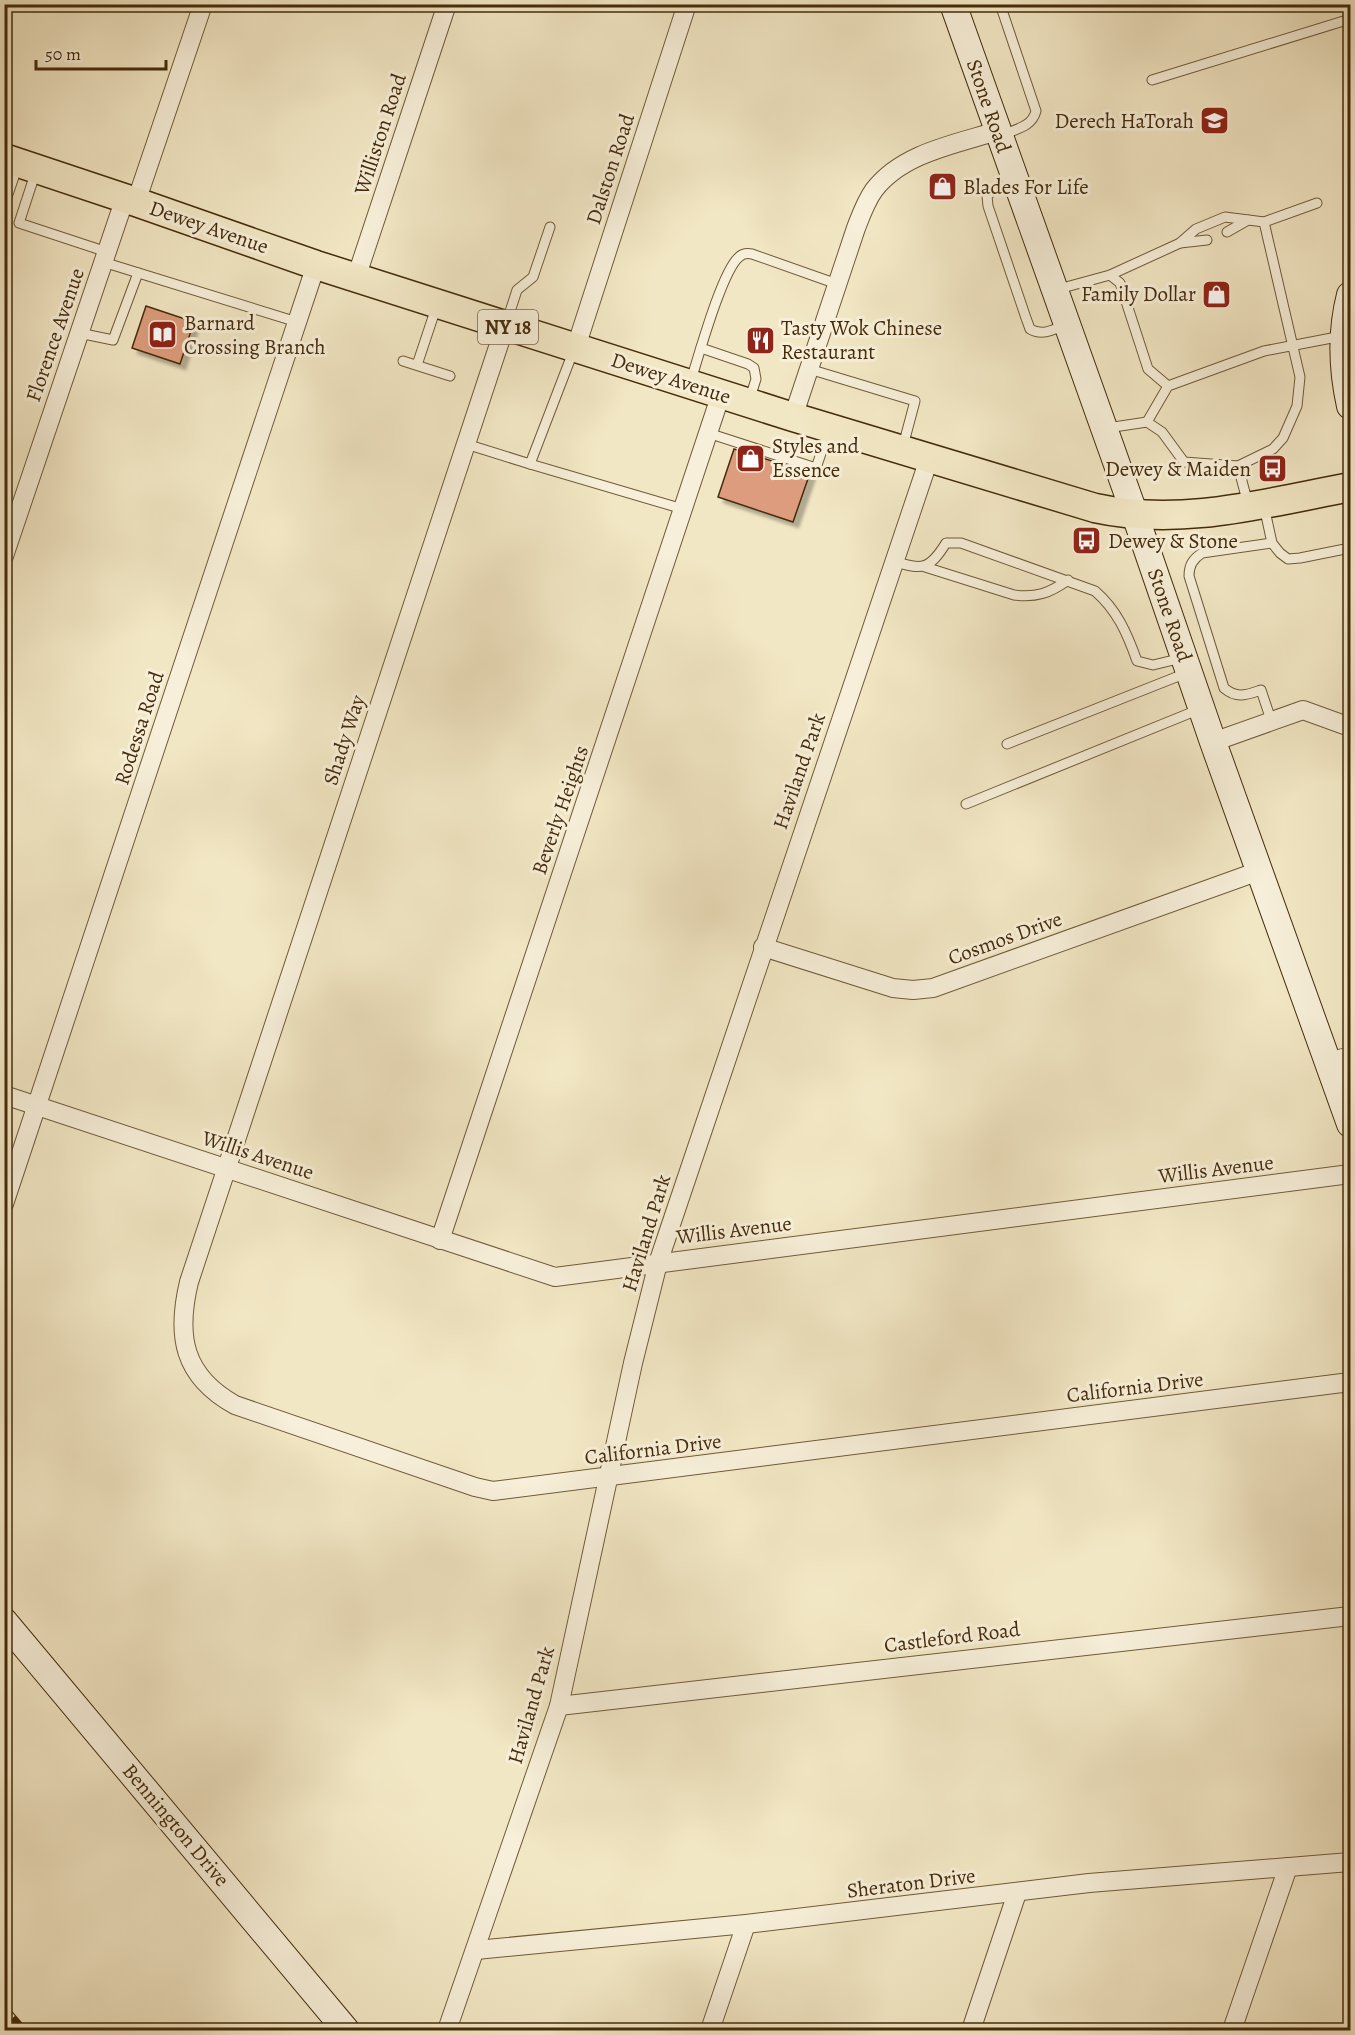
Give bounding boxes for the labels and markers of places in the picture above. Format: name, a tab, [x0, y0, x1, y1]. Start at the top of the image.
school or university icon: Derech HaTorah	[1199, 105, 1231, 137]
place label: Derech HaTorah	[1054, 107, 1194, 135]
shop icon: Blades For Life	[926, 171, 958, 203]
place label: Blades For Life	[963, 173, 1089, 201]
shop icon: Family Dollar	[1201, 278, 1233, 310]
place label: Family Dollar	[1081, 280, 1196, 308]
place label: Barnard Crossing Branch	[184, 309, 326, 361]
place label: Tasty Wok Chinese Restaurant	[781, 314, 942, 366]
library icon: Barnard Crossing Branch	[147, 319, 179, 351]
restaurant icon: Tasty Wok Chinese Restaurant	[744, 324, 776, 356]
place label: Styles and Essence	[772, 432, 860, 484]
shop icon: Styles and Essence	[735, 442, 767, 474]
bus stop icon: Dewey & Maiden	[1256, 453, 1288, 485]
place label: Dewey & Maiden	[1105, 455, 1251, 483]
bus stop icon: Dewey & Stone	[1071, 525, 1103, 557]
place label: Dewey & Stone	[1108, 527, 1238, 555]

